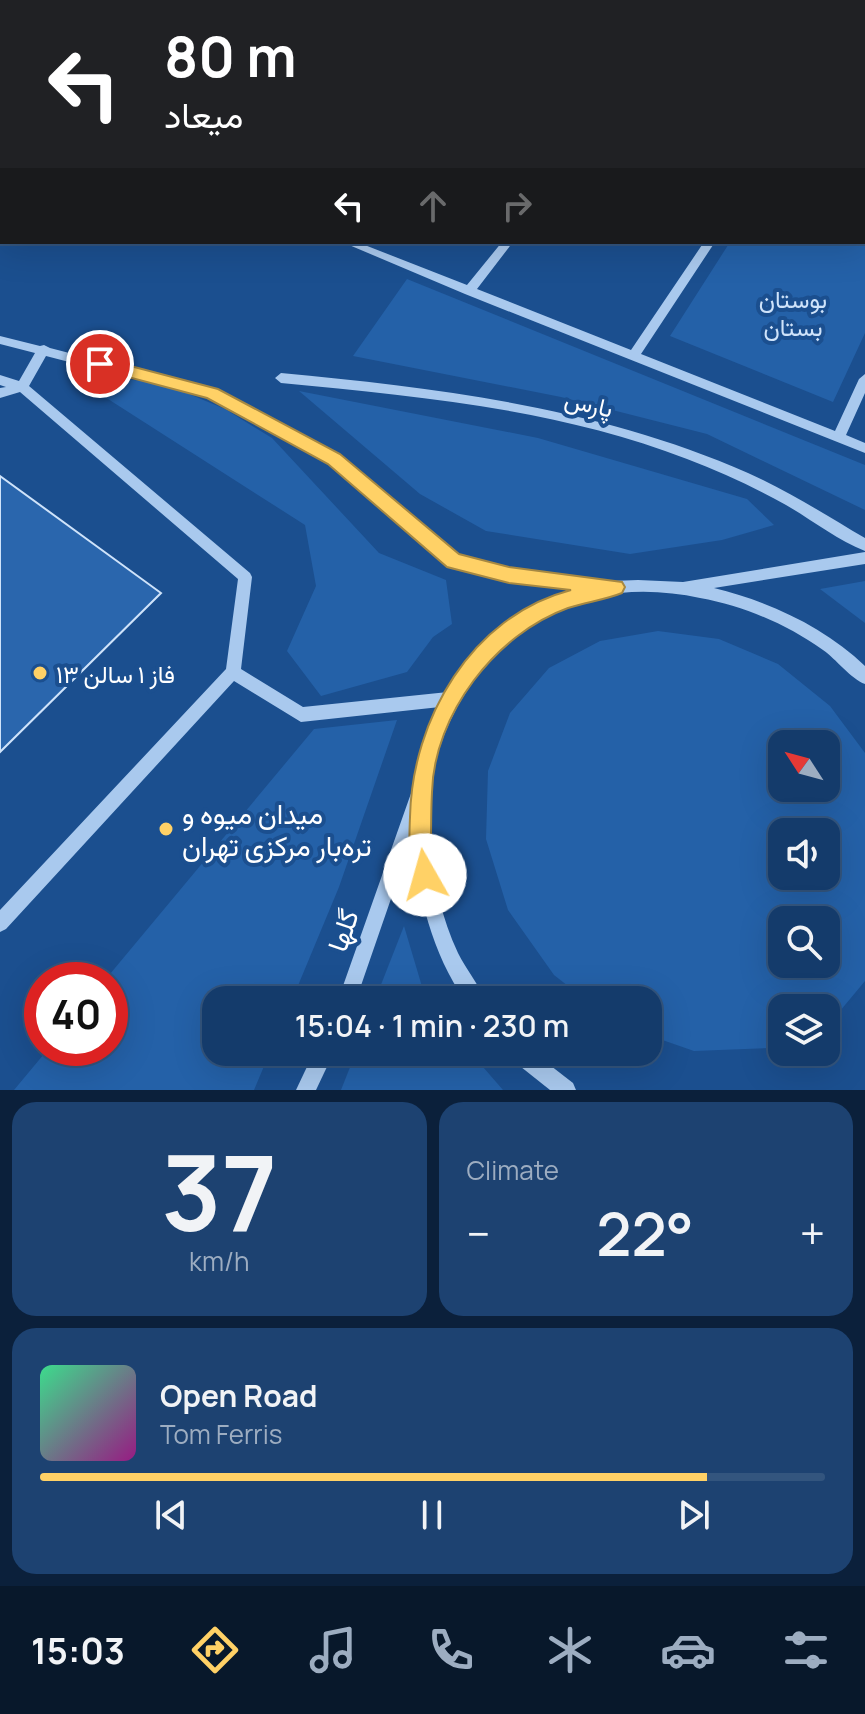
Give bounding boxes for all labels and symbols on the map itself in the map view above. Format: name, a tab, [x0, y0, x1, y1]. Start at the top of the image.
park label: بوستان بستان	[759, 282, 827, 343]
pin	[66, 330, 134, 398]
street label: پارس	[561, 381, 616, 426]
place label: فاز ۱ سالن ۱۳	[56, 657, 175, 690]
marker: فاز ۱ سالن ۱۳	[31, 664, 49, 682]
north arrow	[768, 730, 840, 802]
place label: میدان میوه و تره‌بار مرکزی تهران	[182, 794, 372, 864]
marker: میدان میوه و تره‌بار مرکزی تهران	[157, 820, 175, 838]
position arrow	[383, 833, 467, 917]
street label: گلها	[317, 904, 367, 956]
speed limit sign: 40	[24, 962, 128, 1066]

